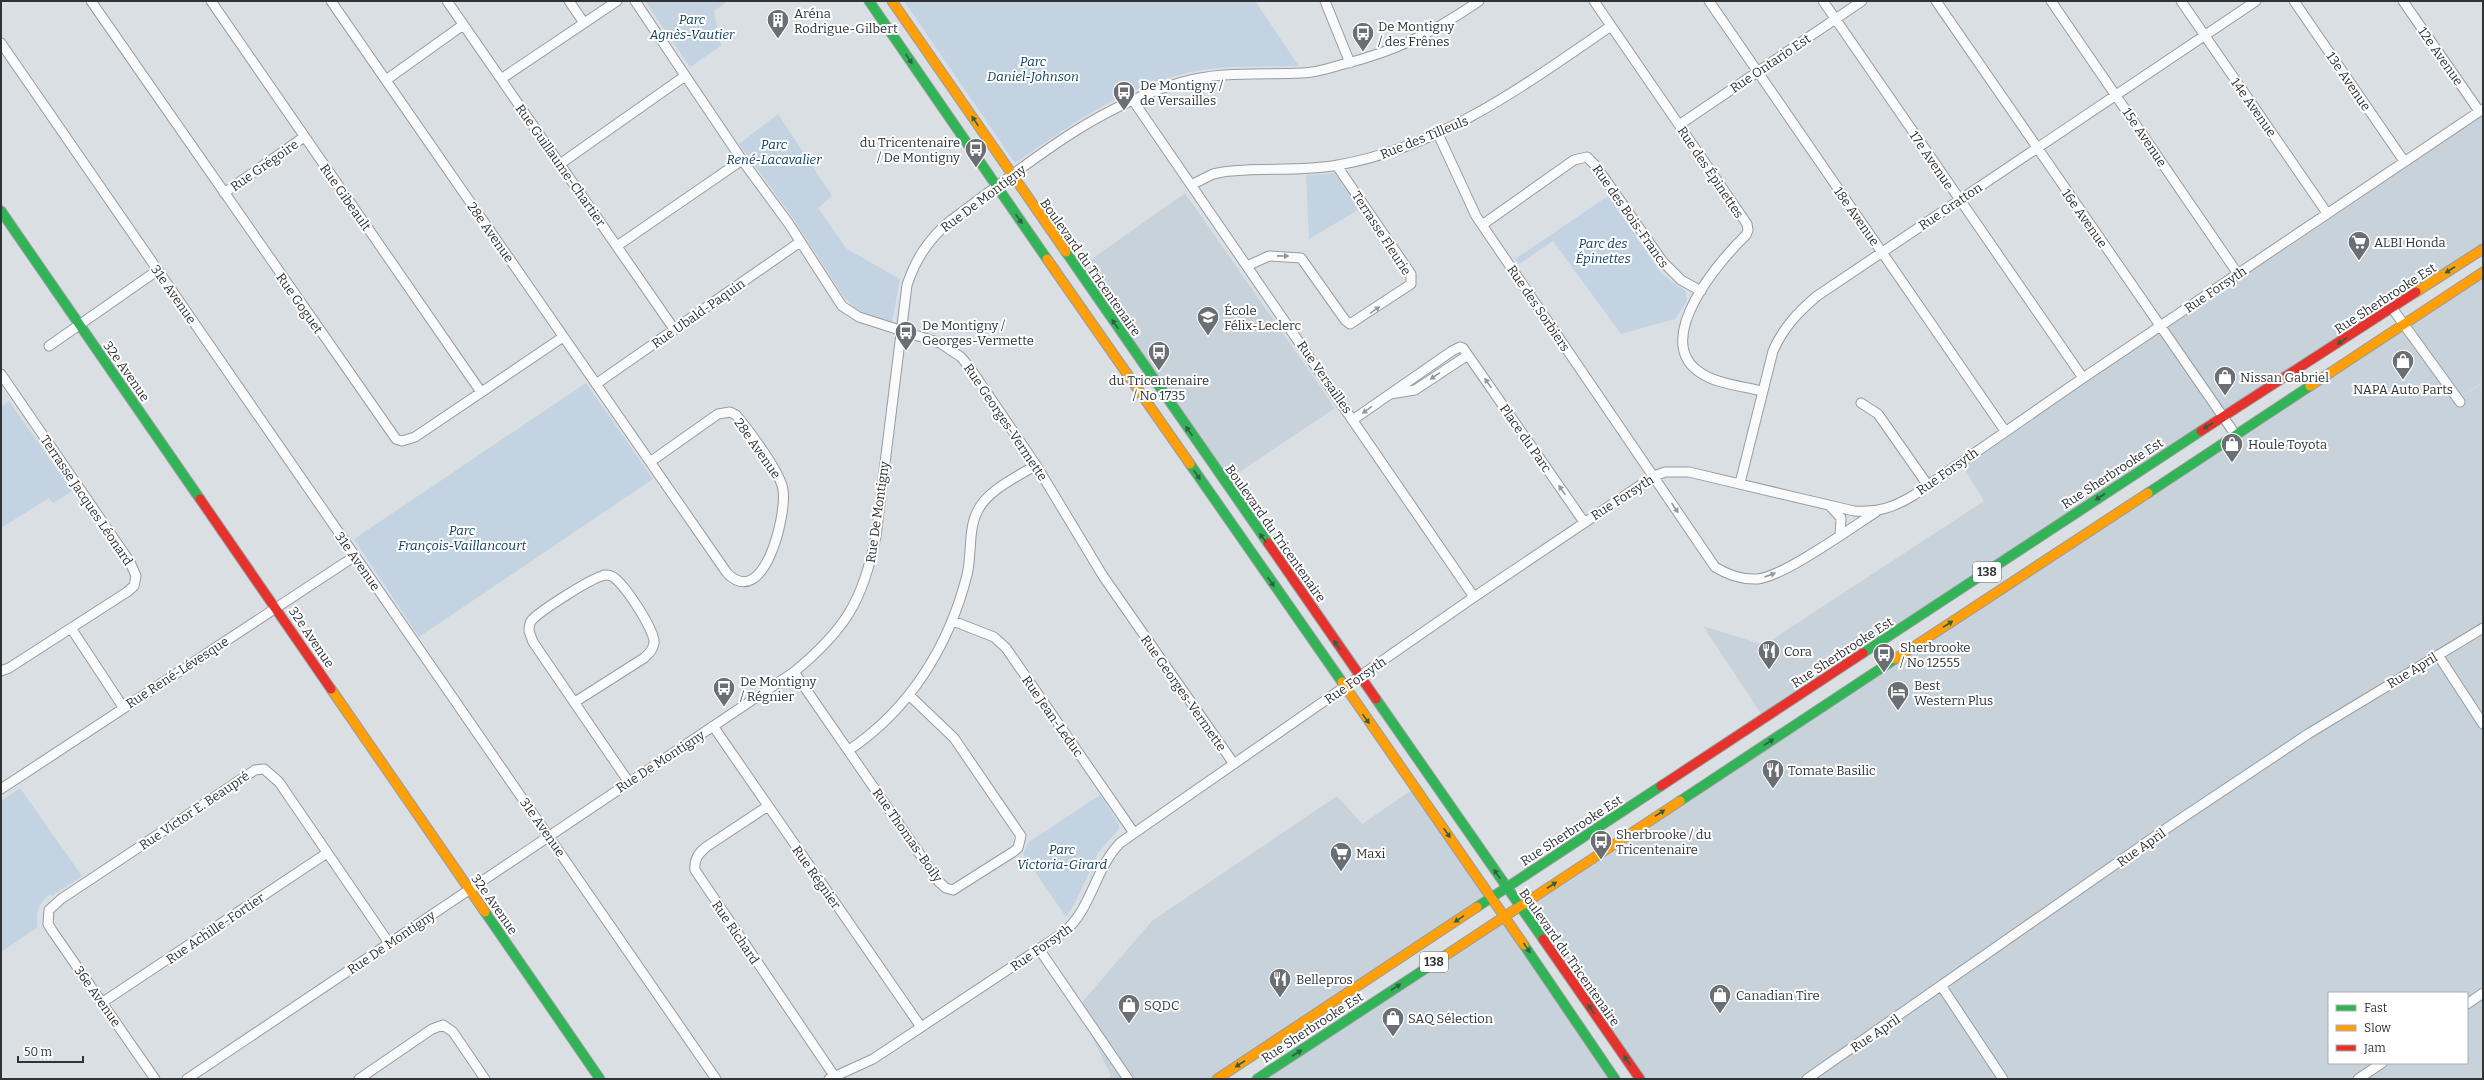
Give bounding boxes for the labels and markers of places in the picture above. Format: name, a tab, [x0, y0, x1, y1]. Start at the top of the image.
place label: Aréna Rodrigue-Gilbert	[794, 6, 898, 36]
building icon: Aréna Rodrigue-Gilbert	[765, 7, 791, 40]
place label: De Montigny / des Frênes	[1378, 19, 1455, 49]
bus stop icon: De Montigny / des Frênes	[1350, 20, 1376, 53]
place label: De Montigny / de Versailles	[1140, 78, 1224, 108]
bus stop icon: De Montigny / de Versailles	[1111, 79, 1137, 112]
place label: du Tricentenaire / De Montigny	[860, 135, 960, 165]
bus stop icon: du Tricentenaire / De Montigny	[963, 136, 989, 169]
supermarket icon: ALBI Honda	[2346, 229, 2372, 262]
place label: ALBI Honda	[2374, 235, 2446, 250]
place label: École Félix-Leclerc	[1224, 303, 1302, 333]
school or university icon: École Félix-Leclerc	[1195, 304, 1221, 337]
place label: De Montigny / Georges-Vermette	[922, 318, 1034, 348]
bus stop icon: De Montigny / Georges-Vermette	[893, 319, 919, 352]
bus stop icon: du Tricentenaire / No 1735	[1146, 339, 1172, 372]
shop icon: NAPA Auto Parts	[2390, 348, 2416, 381]
shop icon: Nissan Gabriel	[2212, 364, 2238, 397]
place label: Nissan Gabriel	[2240, 370, 2329, 385]
place label: du Tricentenaire / No 1735	[1109, 373, 1209, 403]
place label: NAPA Auto Parts	[2353, 382, 2453, 397]
shop icon: Houle Toyota	[2219, 431, 2245, 464]
place label: Houle Toyota	[2248, 437, 2327, 452]
restaurant icon: Cora	[1756, 638, 1782, 671]
place label: Sherbrooke / No 12555	[1900, 640, 1970, 670]
bus stop icon: Sherbrooke / No 12555	[1871, 641, 1897, 674]
place label: Cora	[1784, 644, 1812, 659]
place label: De Montigny / Régnier	[740, 674, 817, 704]
bus stop icon: De Montigny / Régnier	[711, 675, 737, 708]
place label: Best Western Plus	[1914, 678, 1993, 708]
hotel icon: Best Western Plus	[1885, 679, 1911, 712]
restaurant icon: Tomate Basilic	[1760, 757, 1786, 790]
place label: Tomate Basilic	[1788, 763, 1876, 778]
place label: Sherbrooke / du Tricentenaire	[1616, 827, 1712, 857]
bus stop icon: Sherbrooke / du Tricentenaire	[1588, 828, 1614, 861]
supermarket icon: Maxi	[1328, 840, 1354, 873]
place label: Maxi	[1356, 846, 1385, 861]
restaurant icon: Bellepros	[1267, 966, 1293, 999]
place label: Bellepros	[1296, 972, 1353, 987]
shop icon: Canadian Tire	[1707, 982, 1733, 1015]
place label: Canadian Tire	[1736, 988, 1820, 1003]
shop icon: SQDC	[1116, 992, 1142, 1025]
place label: SQDC	[1144, 998, 1179, 1013]
shop icon: SAQ Sélection	[1380, 1005, 1406, 1038]
place label: SAQ Sélection	[1408, 1011, 1494, 1026]

